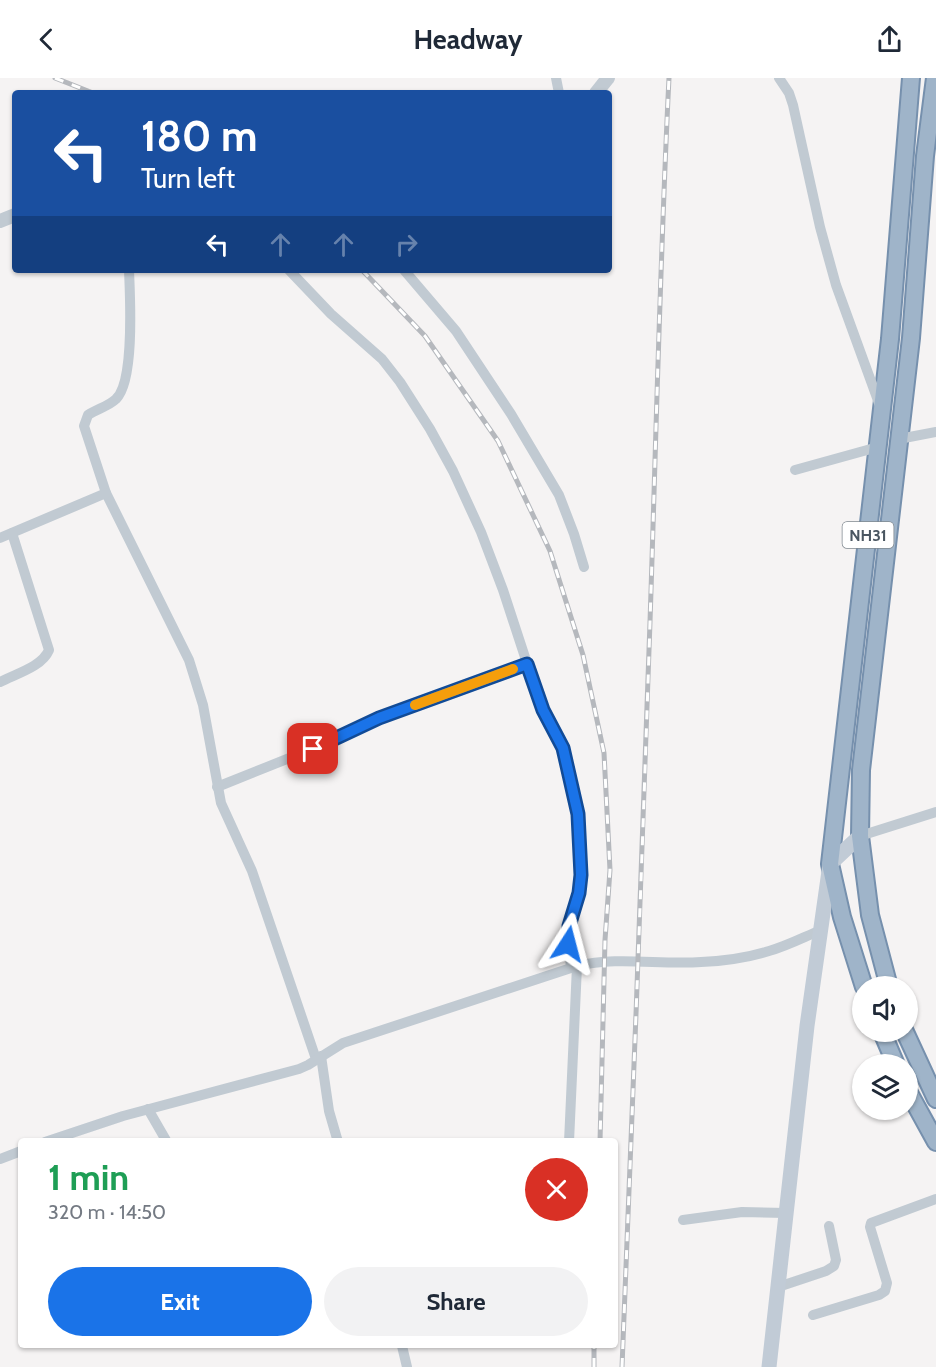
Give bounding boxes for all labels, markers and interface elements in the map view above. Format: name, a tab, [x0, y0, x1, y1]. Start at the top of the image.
icon: back	[30, 23, 63, 56]
text: Headway	[414, 23, 522, 56]
icon: share	[873, 23, 906, 56]
text: 180 m	[141, 110, 257, 162]
icon: left	[42, 114, 120, 192]
text: Turn left	[141, 162, 235, 195]
icon: left	[201, 228, 234, 261]
icon: ahead	[264, 228, 297, 261]
icon: ahead	[327, 228, 360, 261]
icon: right	[390, 228, 423, 261]
road number: NH31	[842, 522, 894, 548]
pin	[287, 723, 338, 774]
icon: arrive	[296, 732, 329, 765]
position arrow	[536, 912, 600, 976]
map controls	[852, 976, 918, 1120]
button: sound	[852, 976, 918, 1042]
button: layers	[852, 1054, 918, 1120]
text: 1 min	[48, 1155, 129, 1199]
button: close	[525, 1158, 588, 1221]
text: 320 m · 14:50	[48, 1200, 166, 1224]
button: Exit	[48, 1267, 312, 1336]
button: Share	[324, 1267, 588, 1336]

